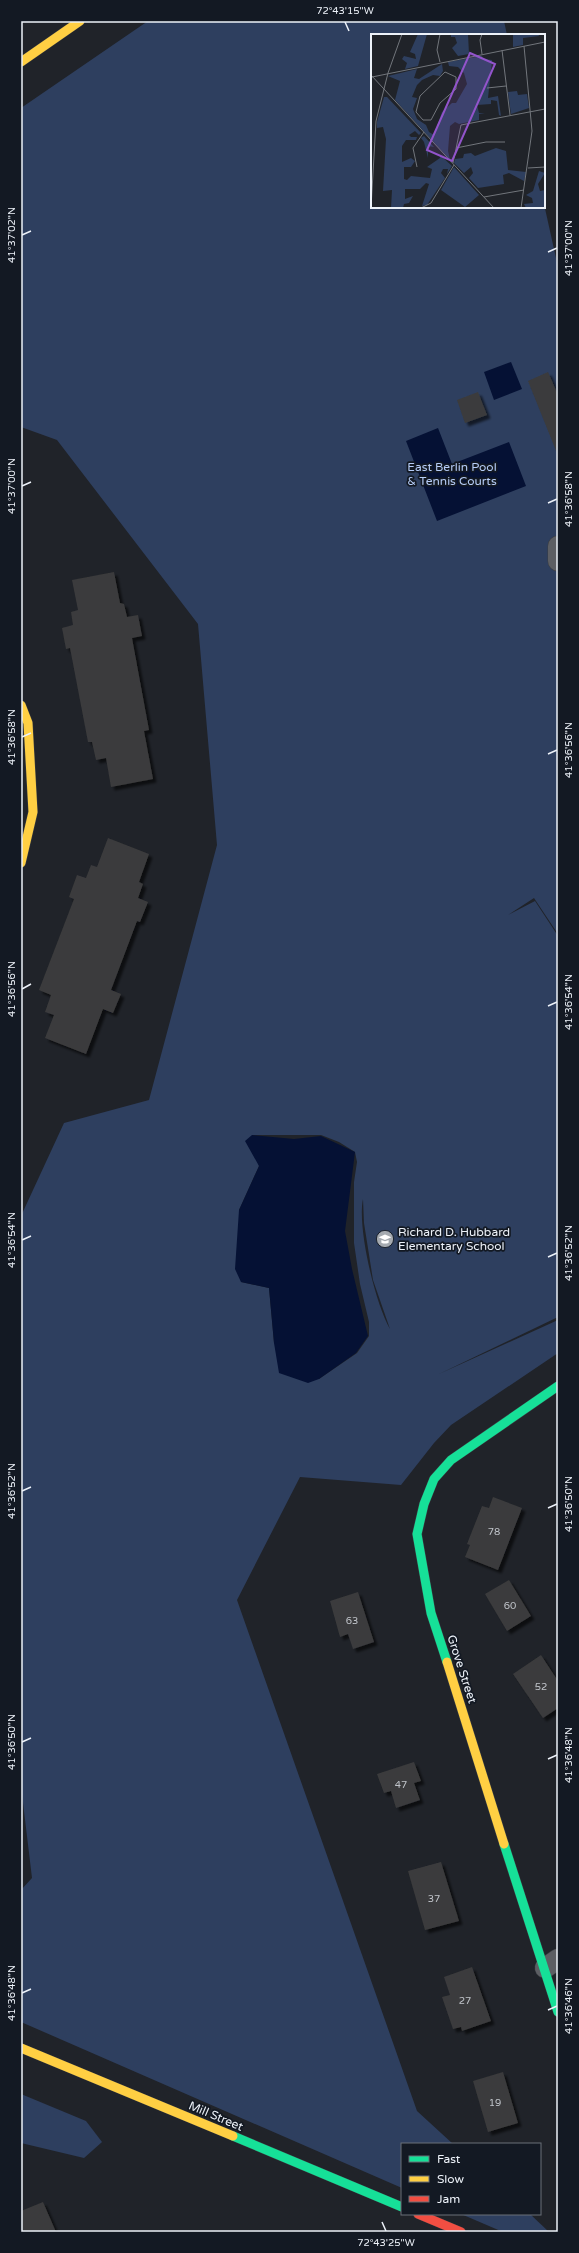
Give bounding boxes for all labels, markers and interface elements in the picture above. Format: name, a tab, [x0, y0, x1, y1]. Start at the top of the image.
text: 72°43'15"W	[316, 5, 374, 17]
inset map	[371, 34, 545, 208]
text: 41°37'02"N	[6, 207, 18, 263]
text: 41°37'00"N	[563, 220, 575, 276]
text: 41°37'00"N	[6, 458, 18, 514]
park label: East Berlin Pool & Tennis Courts	[407, 460, 497, 488]
text: 41°36'58"N	[563, 471, 575, 527]
text: 41°36'58"N	[6, 709, 18, 765]
text: 41°36'56"N	[563, 722, 575, 778]
text: 41°36'56"N	[6, 961, 18, 1017]
text: 41°36'54"N	[563, 974, 575, 1030]
text: 41°36'54"N	[6, 1212, 18, 1268]
place label: Richard D. Hubbard Elementary School	[398, 1225, 510, 1253]
text: 41°36'52"N	[563, 1225, 575, 1281]
school or university icon: Richard D. Hubbard Elementary School	[375, 1229, 395, 1249]
text: 41°36'52"N	[6, 1463, 18, 1519]
text: 41°36'50"N	[563, 1476, 575, 1532]
house number: 78	[488, 1526, 500, 1538]
house number: 60	[504, 1600, 516, 1612]
house number: 63	[346, 1615, 358, 1627]
street label: Grove Street	[444, 1633, 480, 1705]
house number: 52	[535, 1681, 547, 1693]
text: 41°36'50"N	[6, 1714, 18, 1770]
text: 41°36'48"N	[563, 1727, 575, 1783]
house number: 47	[395, 1779, 407, 1791]
house number: 37	[428, 1893, 440, 1905]
text: 41°36'48"N	[6, 1965, 18, 2021]
text: 41°36'46"N	[563, 1978, 575, 2034]
house number: 27	[459, 1995, 471, 2007]
house number: 19	[489, 2097, 501, 2109]
street label: Mill Street	[187, 2098, 246, 2134]
legend	[401, 2143, 541, 2215]
text: Fast	[437, 2152, 461, 2166]
text: Slow	[437, 2172, 464, 2186]
text: Jam	[437, 2192, 460, 2206]
text: 72°43'25"W	[357, 2237, 415, 2249]

